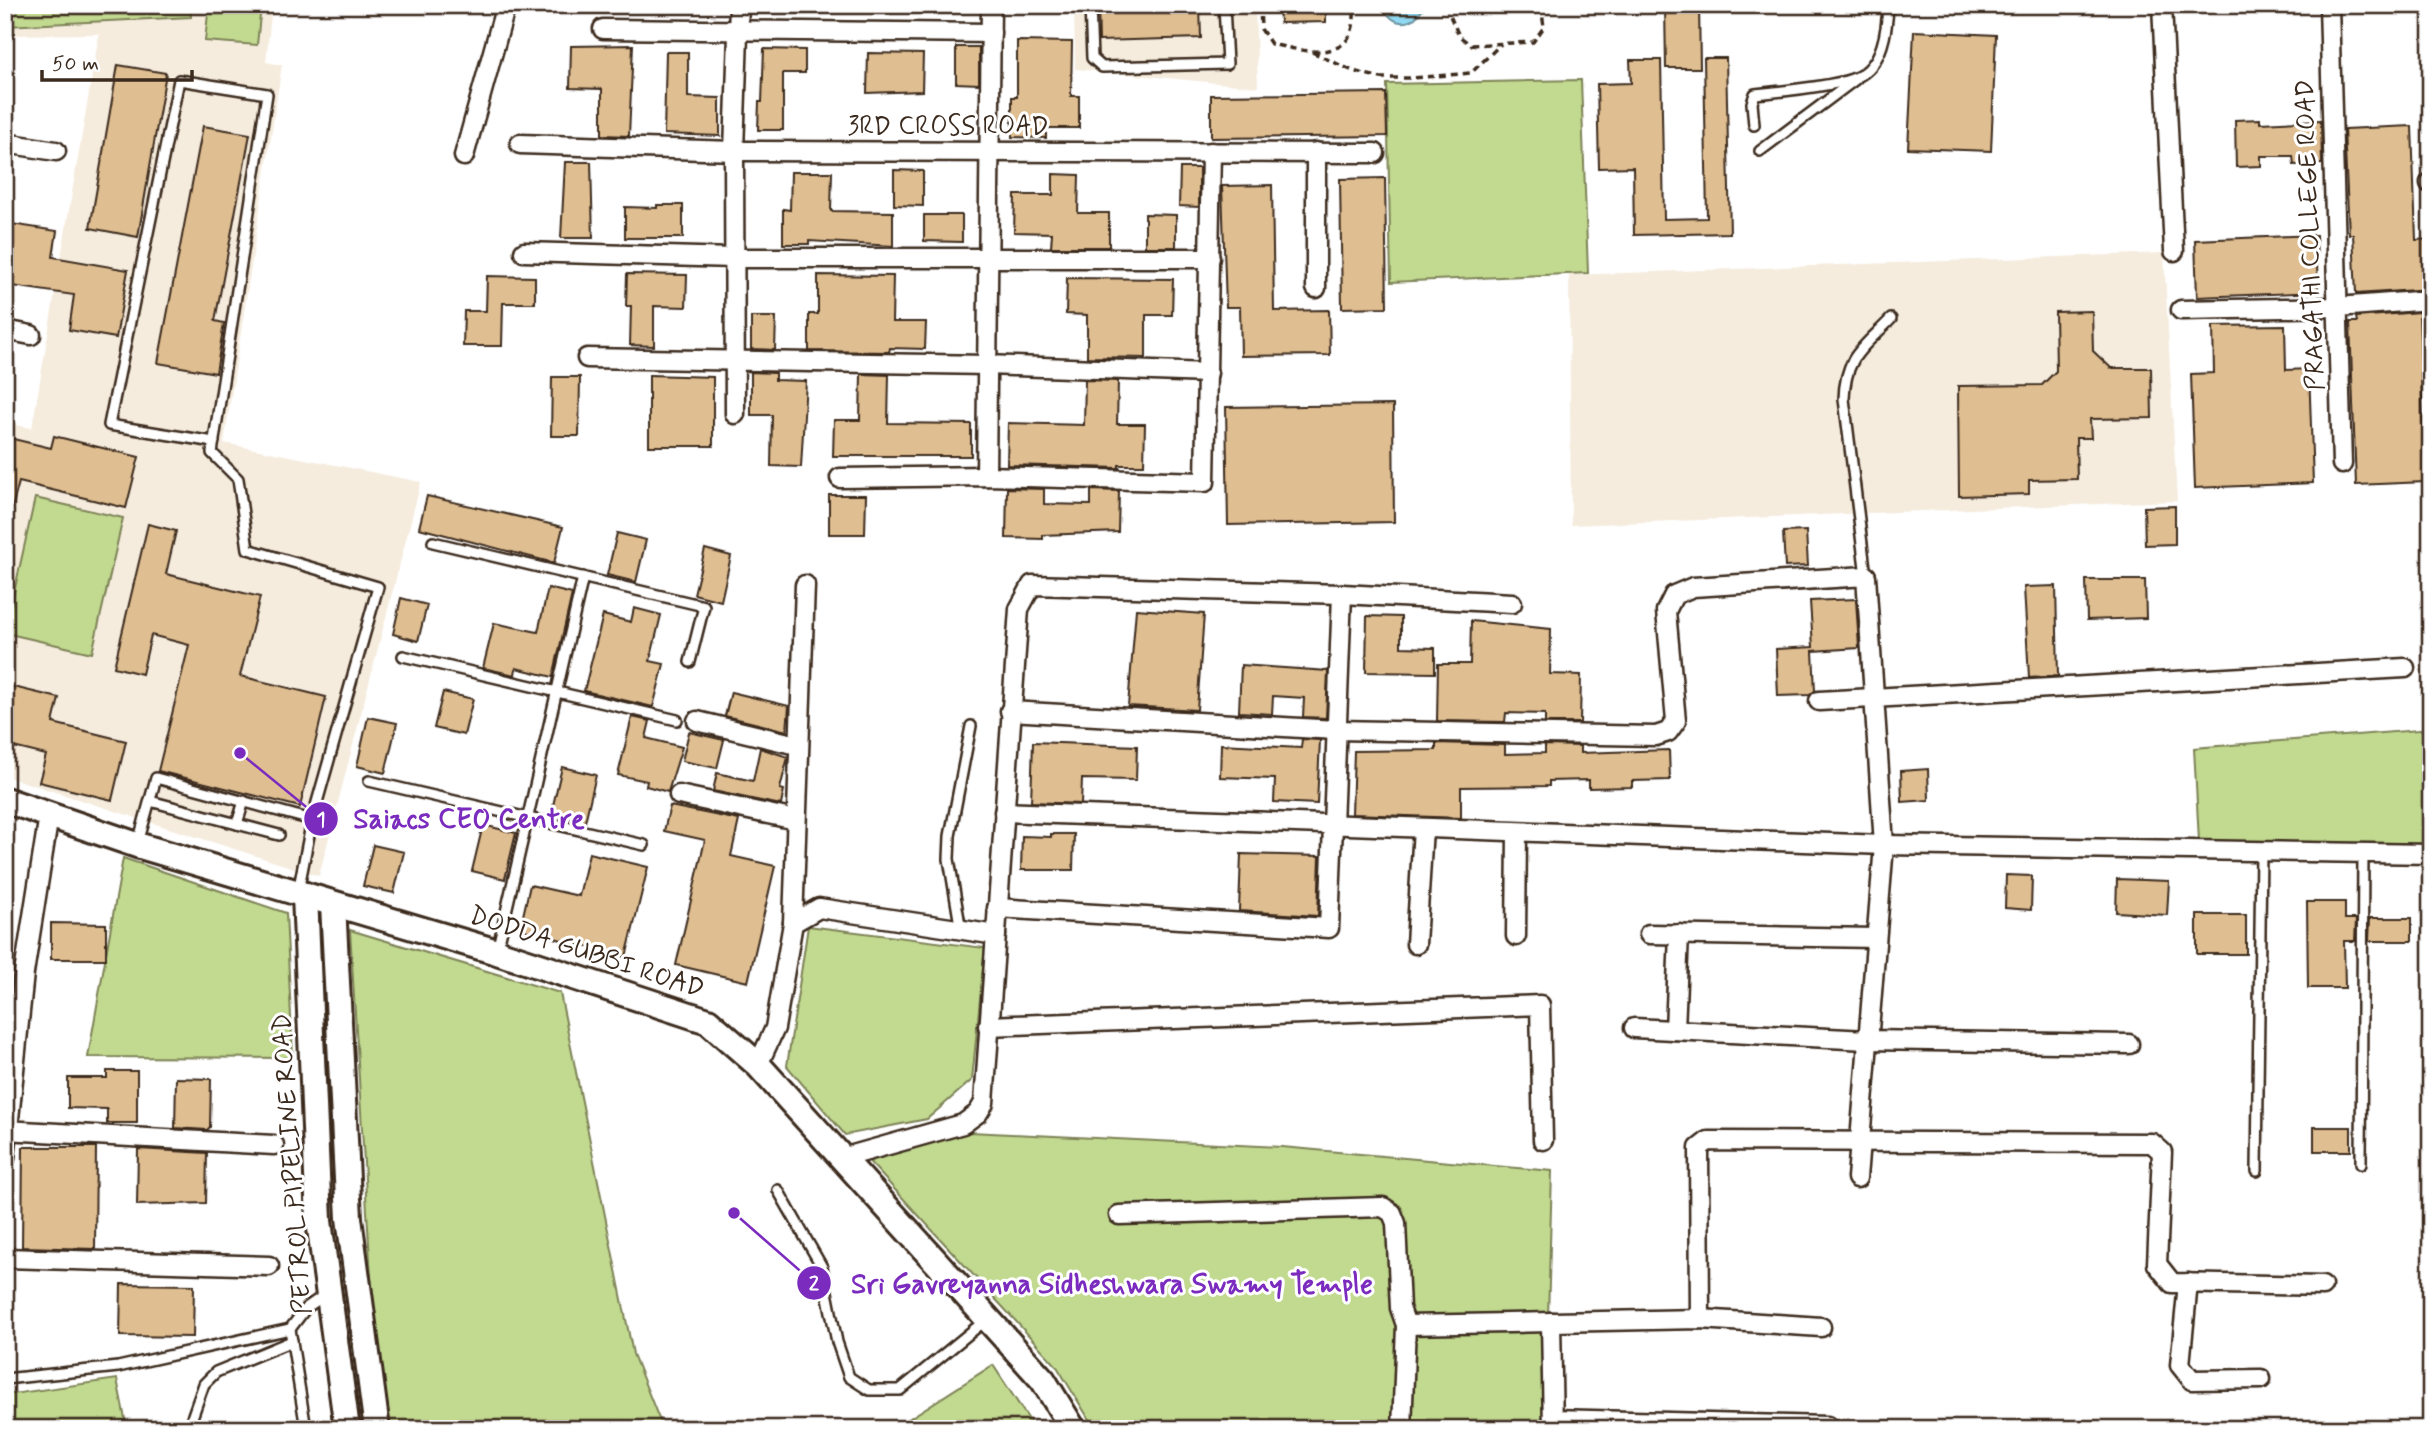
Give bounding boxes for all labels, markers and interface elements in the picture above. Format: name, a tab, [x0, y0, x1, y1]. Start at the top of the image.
scale bar	[42, 38, 192, 82]
text: 50 m	[52, 50, 99, 78]
street label: PRAGATHI COLLEGE ROAD	[2289, 79, 2333, 391]
street label: 3RD CROSS ROAD	[847, 110, 1049, 144]
callout: Saiacs CEO Centre	[303, 794, 600, 843]
text: Saiacs CEO Centre	[353, 802, 585, 839]
text: 1	[316, 806, 326, 834]
street label: DODDA GUBBI ROAD	[465, 899, 708, 1007]
street label: PETROL PIPELINE ROAD	[266, 1012, 320, 1315]
callout: Sri Gavreyanna Sidheshwara Swamy Temple	[796, 1258, 1392, 1307]
text: Sri Gavreyanna Sidheshwara Swamy Temple	[851, 1267, 1373, 1304]
text: 2	[809, 1270, 820, 1298]

